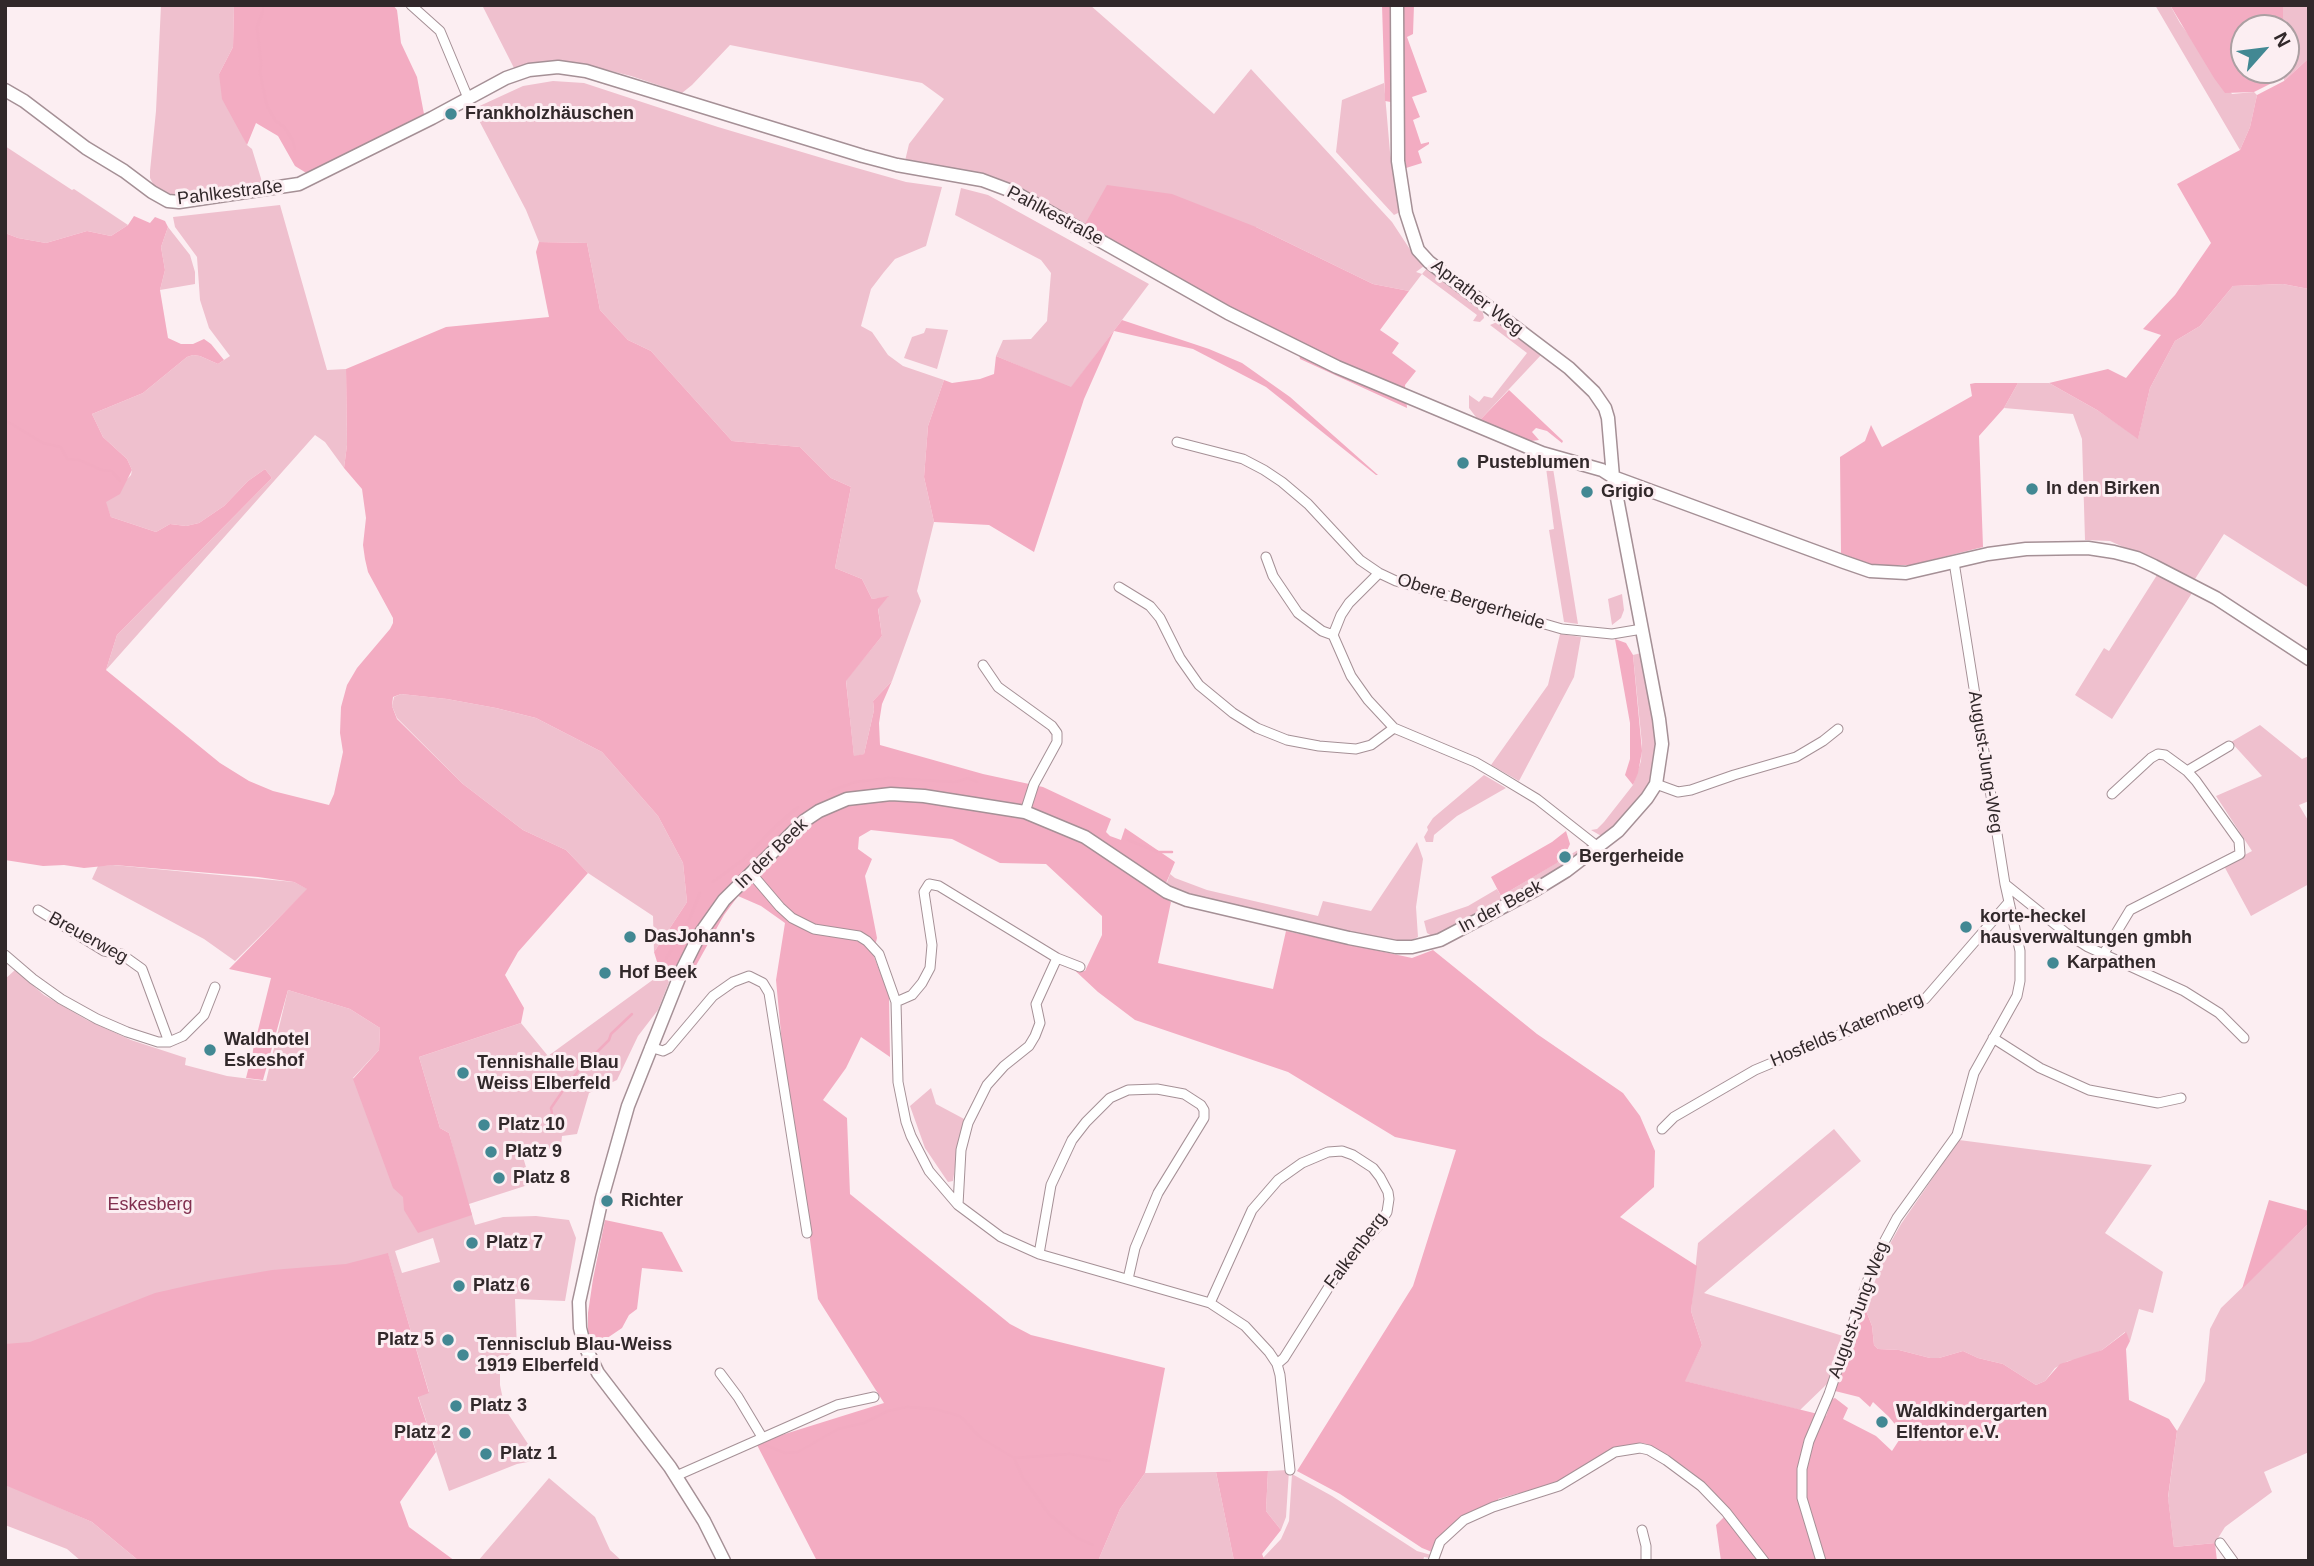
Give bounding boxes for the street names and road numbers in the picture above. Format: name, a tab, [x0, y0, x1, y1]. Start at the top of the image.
street label: Pahlkestraße	[176, 176, 284, 210]
street label: Pahlkestraße	[1003, 182, 1107, 250]
street label: Aprather Weg	[1427, 255, 1527, 341]
street label: Obere Bergerheide	[1395, 569, 1547, 635]
street label: August-Jung-Weg	[1963, 689, 2007, 835]
street label: In der Beek	[731, 814, 813, 894]
street label: In der Beek	[1455, 876, 1547, 938]
street label: Breuerweg	[45, 907, 131, 969]
street label: Hosfelds Katernberg	[1767, 988, 1927, 1072]
street label: Falkenberg	[1320, 1209, 1392, 1293]
street label: August-Jung-Weg	[1824, 1239, 1894, 1381]

